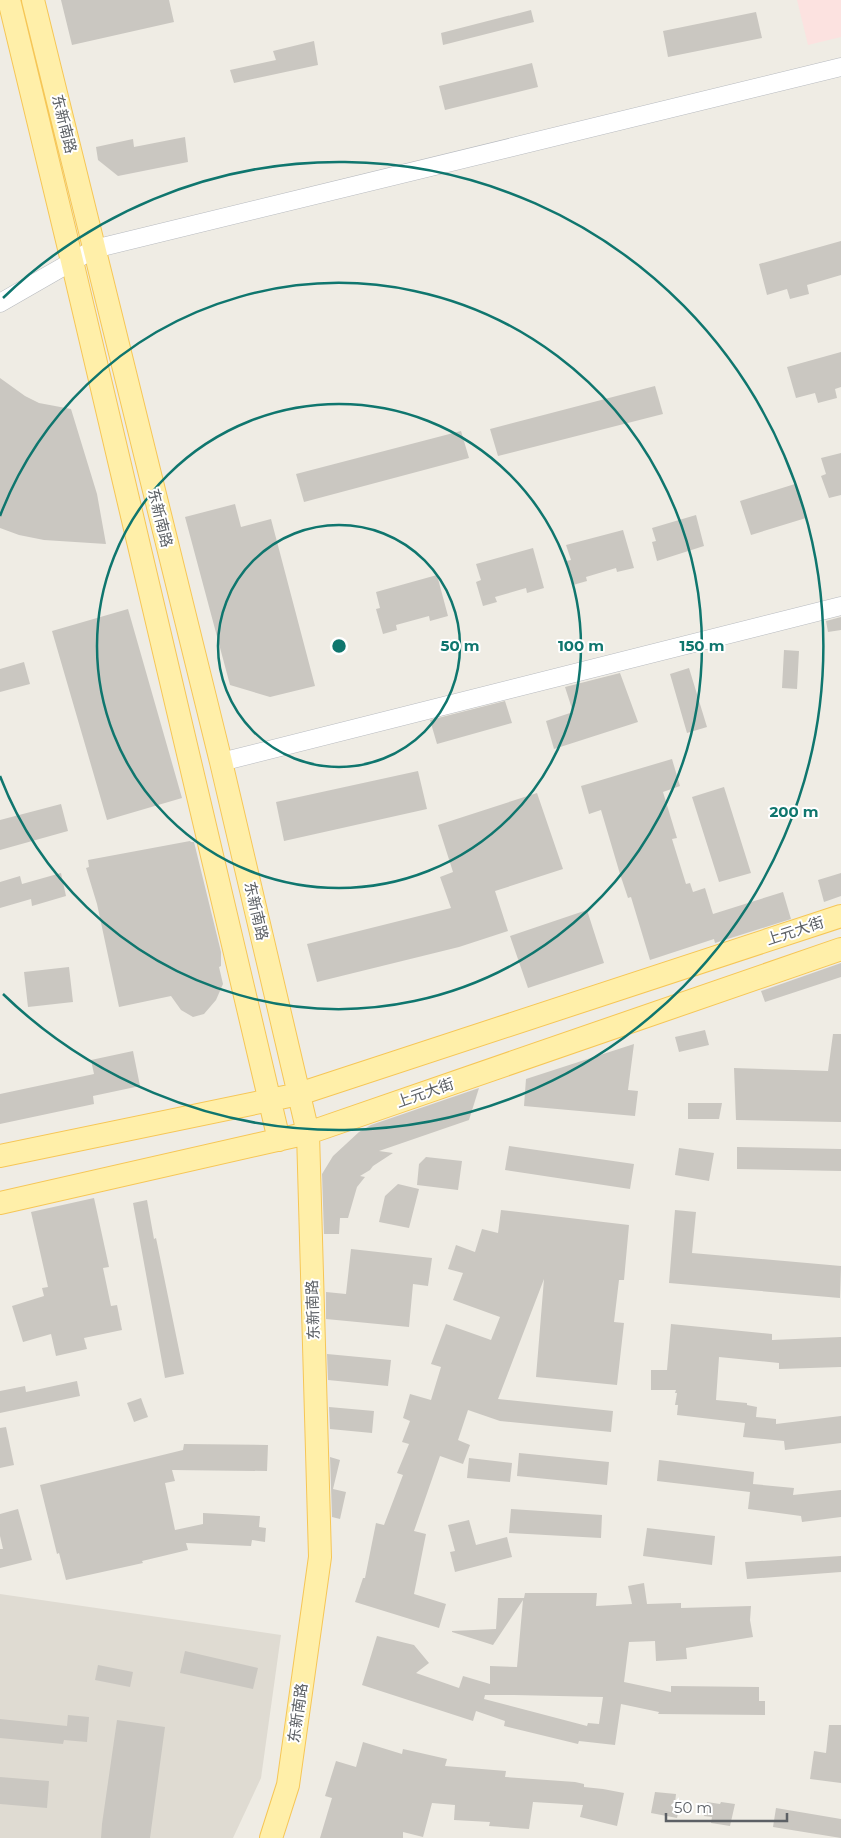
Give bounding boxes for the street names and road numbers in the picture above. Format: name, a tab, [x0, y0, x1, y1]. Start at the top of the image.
street label: 东新南路	[48, 92, 81, 155]
street label: 东新南路	[144, 486, 177, 549]
street label: 东新南路	[240, 880, 272, 942]
street label: 上元大街	[763, 912, 826, 949]
street label: 上元大街	[393, 1074, 456, 1111]
street label: 东新南路	[302, 1280, 323, 1340]
street label: 东新南路	[284, 1682, 311, 1744]

